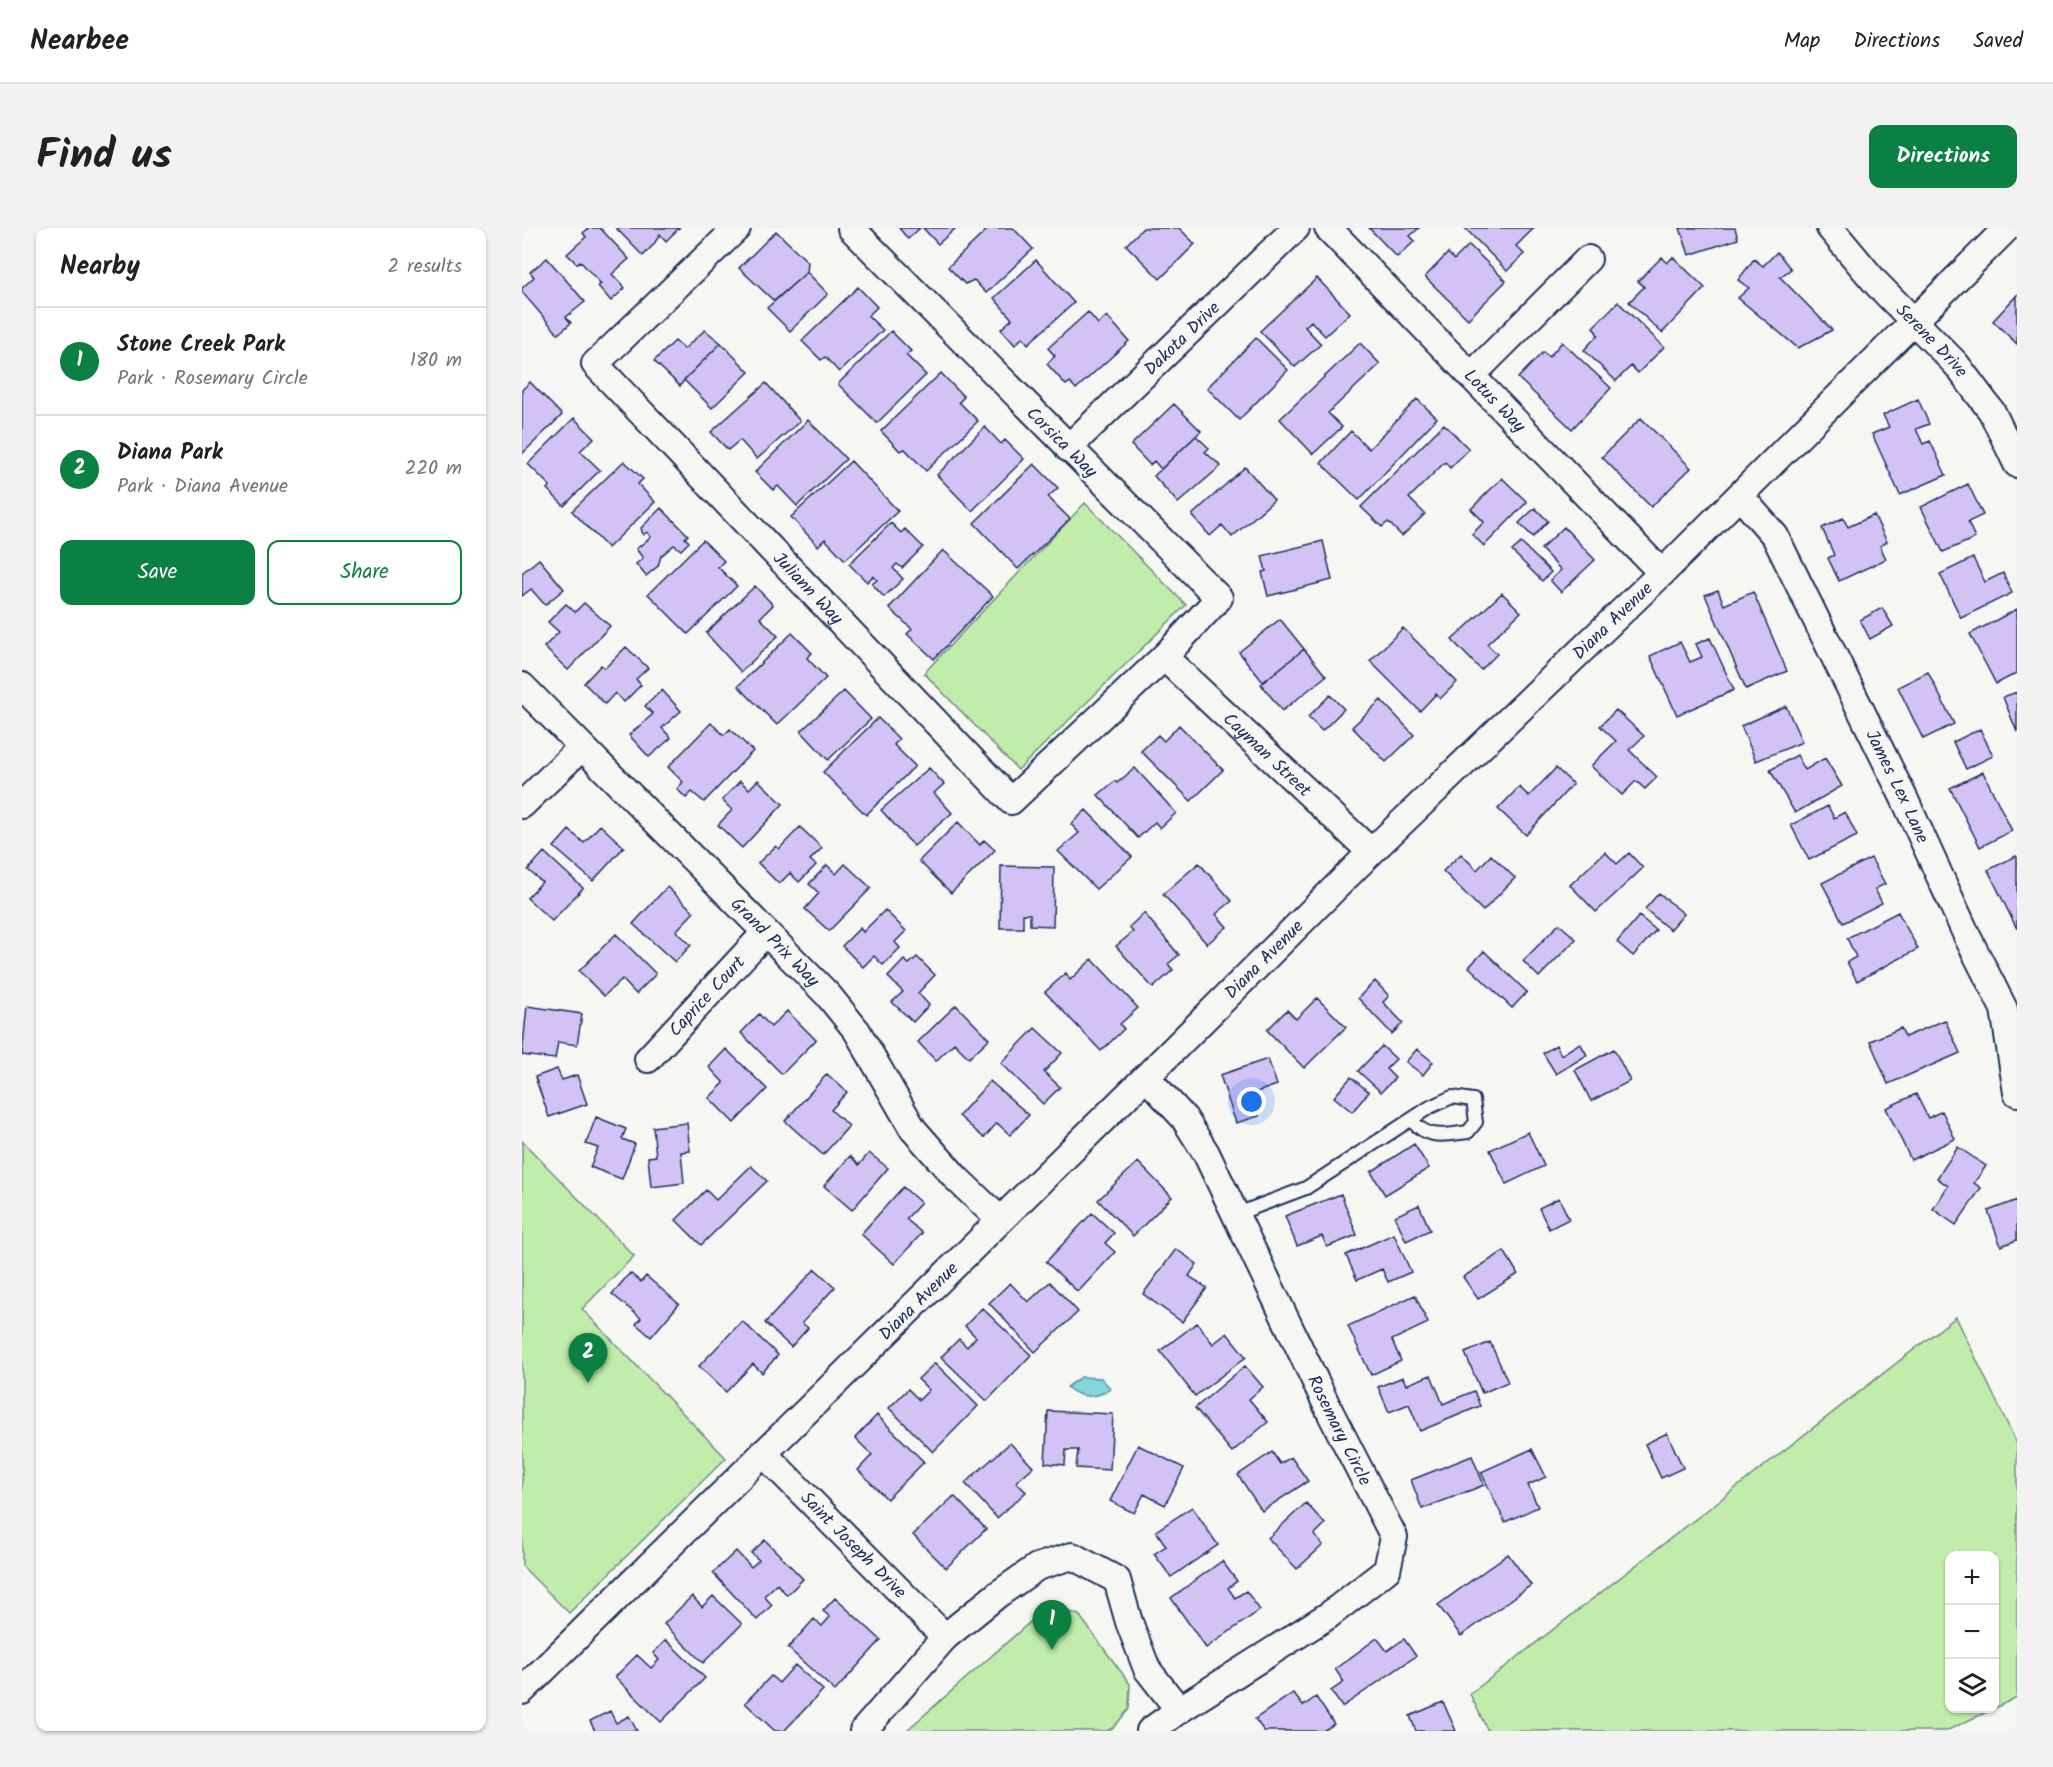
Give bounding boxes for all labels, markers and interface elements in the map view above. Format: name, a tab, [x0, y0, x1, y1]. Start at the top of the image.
text: Nearbee	[30, 19, 129, 64]
text: Map	[1784, 25, 1820, 58]
text: Directions	[1853, 25, 1940, 58]
text: Saved	[1973, 25, 2023, 58]
text: Find us	[36, 123, 172, 190]
button: Directions	[1869, 125, 2017, 188]
text: Nearby	[60, 246, 140, 288]
text: 2 results	[387, 251, 462, 283]
street label: Dakota Drive	[1138, 295, 1228, 383]
street label: Serene Drive	[1888, 297, 1975, 384]
text: Stone Creek Park	[117, 328, 285, 363]
text: 1	[76, 345, 83, 377]
text: 180 m	[410, 345, 462, 377]
text: Park · Rosemary Circle	[117, 363, 308, 395]
street label: Lotus Way	[1456, 363, 1532, 441]
street label: Corsica Way	[1018, 400, 1104, 486]
text: Diana Park	[117, 436, 223, 471]
text: 2	[74, 453, 85, 485]
text: 220 m	[405, 453, 462, 485]
text: Park · Diana Avenue	[117, 471, 288, 503]
button: Save	[60, 540, 255, 605]
button: Share	[267, 540, 462, 605]
street label: Juliann Way	[765, 546, 850, 633]
street label: Diana Avenue	[1566, 576, 1661, 668]
street label: Cayman Street	[1215, 706, 1318, 805]
street label: James Lex Lane	[1857, 725, 1936, 849]
street label: Grand Prix Way	[723, 891, 826, 995]
street label: Diana Avenue	[1218, 914, 1311, 1007]
street label: Caprice Court	[662, 949, 754, 1044]
your location	[1237, 1087, 1266, 1116]
street label: Diana Avenue	[873, 1256, 966, 1348]
pin: 2	[568, 1334, 608, 1383]
street label: Rosemary Circle	[1298, 1371, 1378, 1491]
street label: Saint Joseph Drive	[793, 1485, 913, 1606]
map controls	[1945, 1551, 1999, 1713]
button: +	[1945, 1551, 1999, 1605]
pin: 1	[1032, 1600, 1072, 1650]
button: −	[1945, 1605, 1999, 1659]
button: layers	[1945, 1659, 1999, 1713]

